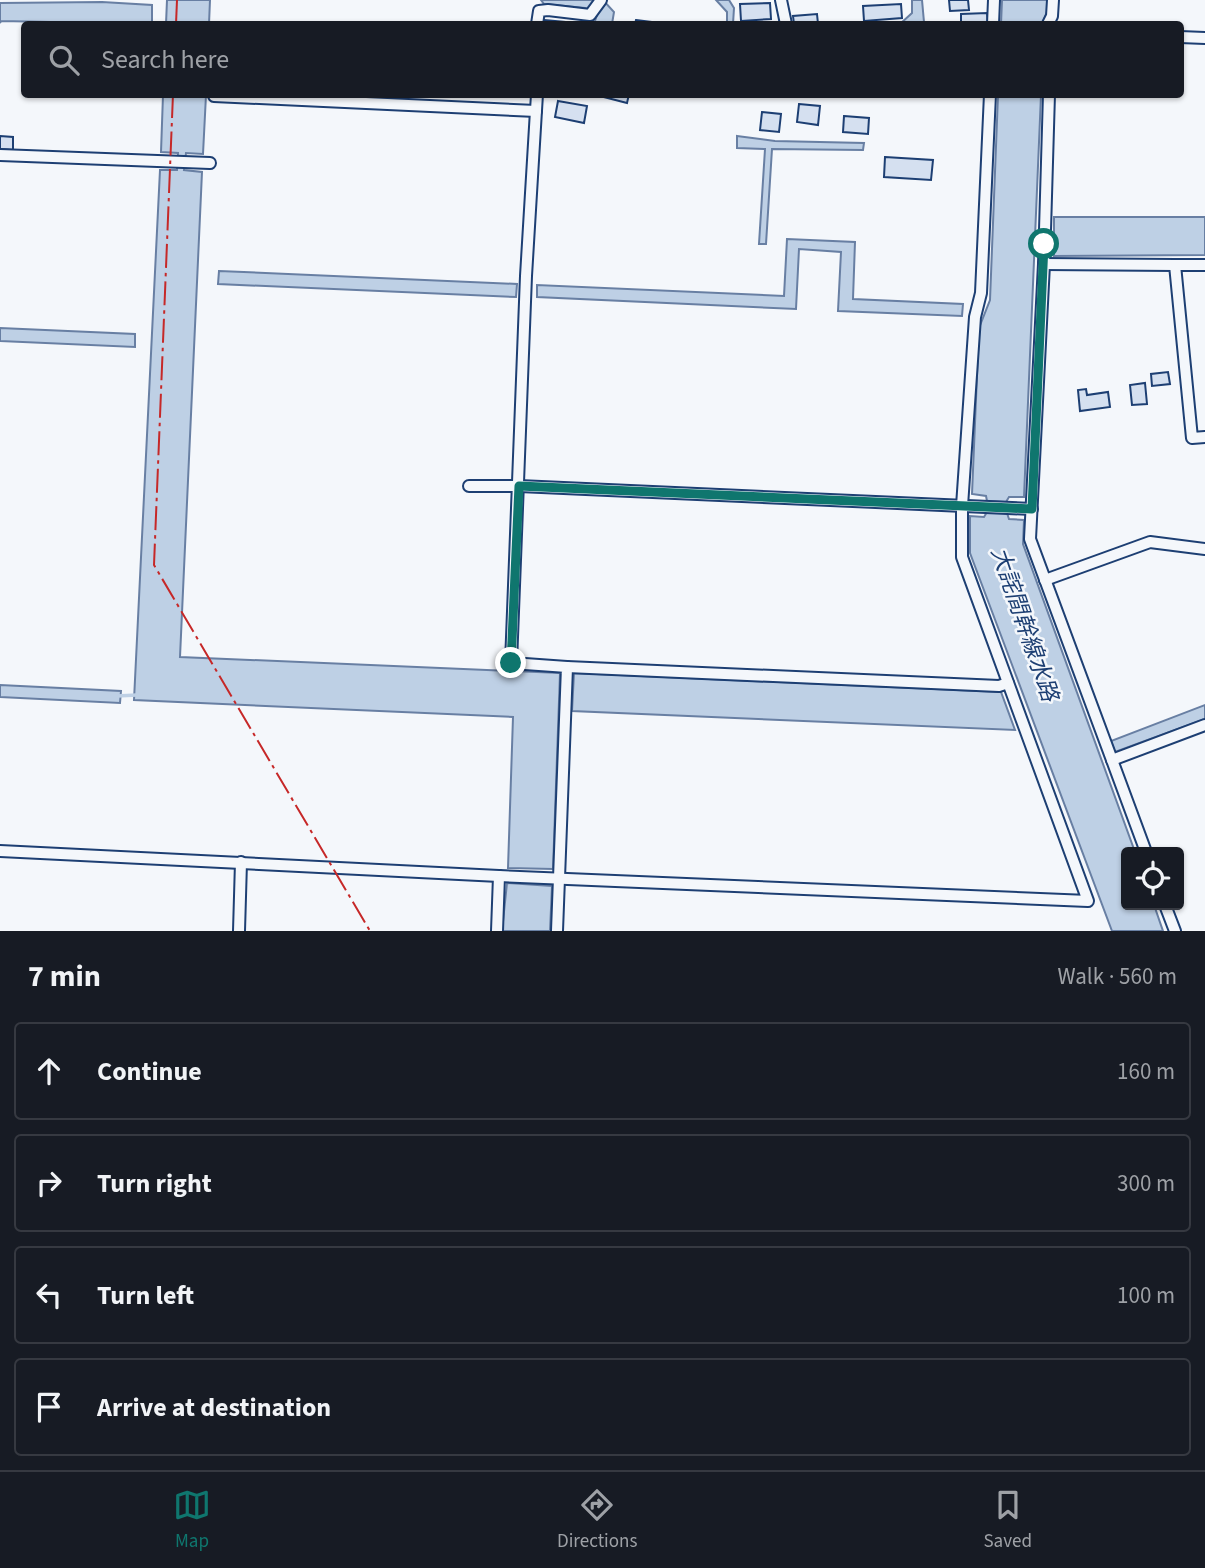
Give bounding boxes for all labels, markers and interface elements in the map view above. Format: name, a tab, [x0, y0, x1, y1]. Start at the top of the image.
search box	[21, 21, 1184, 98]
icon: search	[45, 41, 83, 79]
text: Search here	[101, 41, 229, 78]
route start	[1028, 228, 1059, 259]
water label: 大詫間幹線水路	[983, 543, 1067, 708]
route end	[495, 647, 526, 678]
map controls	[1121, 847, 1184, 910]
button: locate	[1121, 847, 1184, 910]
text: 7 min	[28, 955, 101, 998]
text: Walk · 560 m	[1058, 960, 1177, 993]
icon: ahead	[30, 1052, 68, 1090]
text: Continue	[97, 1053, 202, 1090]
text: 160 m	[1117, 1055, 1175, 1088]
icon: right	[30, 1164, 68, 1202]
text: Turn right	[97, 1165, 212, 1202]
text: 300 m	[1117, 1167, 1175, 1200]
icon: left	[30, 1276, 68, 1314]
text: Turn left	[97, 1277, 194, 1314]
text: 100 m	[1117, 1279, 1175, 1312]
icon: arrive	[30, 1388, 68, 1426]
text: Arrive at destination	[97, 1389, 331, 1426]
tab: Map	[173, 1486, 211, 1555]
tab: Directions	[557, 1486, 637, 1555]
tab: Saved	[983, 1486, 1032, 1555]

